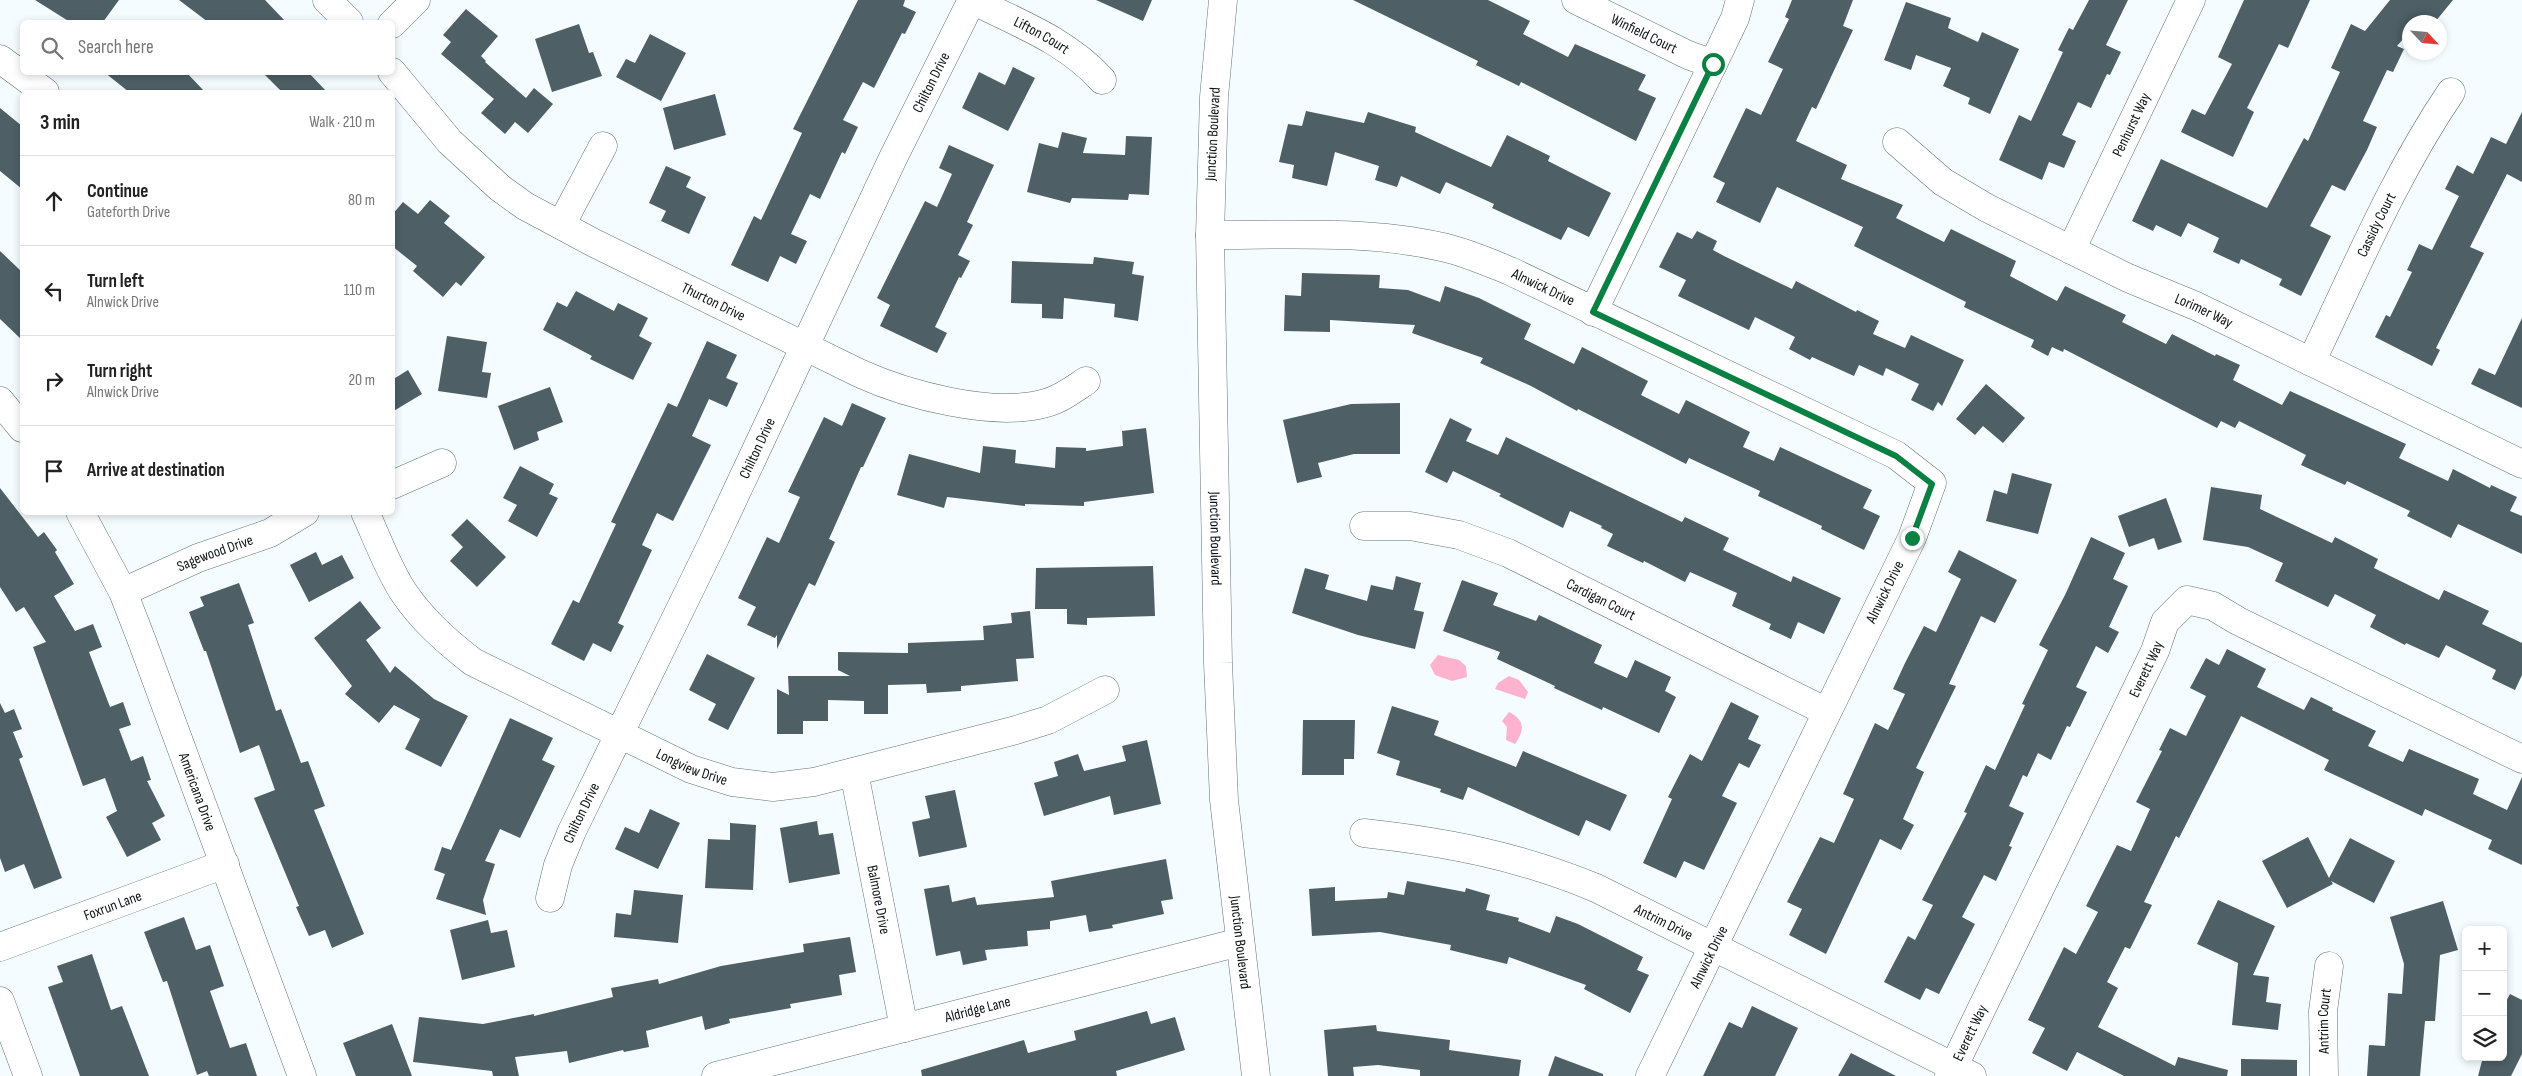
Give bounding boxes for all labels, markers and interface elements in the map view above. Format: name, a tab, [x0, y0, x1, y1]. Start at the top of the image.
street label: Winfield Court	[1608, 9, 1681, 58]
street label: Lifton Court	[1011, 12, 1074, 58]
north arrow	[2402, 15, 2447, 60]
search box	[20, 20, 395, 75]
icon: search	[38, 34, 66, 62]
text: Search here	[78, 36, 154, 59]
street label: Chilton Drive	[908, 49, 954, 116]
route start	[1702, 53, 1725, 76]
street label: Junction Boulevard	[1201, 87, 1225, 182]
street label: Penhurst Way	[2108, 89, 2155, 160]
text: 3 min	[40, 110, 80, 135]
text: Walk · 210 m	[309, 113, 375, 132]
text: Continue	[87, 180, 148, 203]
icon: ahead	[40, 187, 68, 215]
street label: Cassidy Court	[2352, 189, 2400, 260]
text: 80 m	[348, 191, 375, 210]
text: Gateforth Drive	[87, 203, 170, 222]
street label: Alnwick Drive	[1508, 263, 1578, 310]
text: Turn left	[87, 270, 144, 293]
icon: left	[40, 277, 68, 305]
street label: Thurton Drive	[678, 278, 749, 325]
text: 110 m	[344, 281, 375, 300]
street label: Lorimer Way	[2172, 289, 2236, 332]
text: Alnwick Drive	[87, 293, 159, 312]
text: Turn right	[87, 360, 152, 383]
icon: right	[40, 367, 68, 395]
text: 20 m	[348, 371, 375, 390]
text: Alnwick Drive	[87, 383, 159, 402]
street label: Chilton Drive	[735, 415, 779, 482]
icon: arrive	[40, 457, 68, 485]
text: Arrive at destination	[87, 459, 225, 482]
street label: Junction Boulevard	[1205, 490, 1226, 586]
route end	[1901, 527, 1924, 550]
street label: Sagewood Drive	[174, 530, 256, 576]
street label: Alnwick Drive	[1861, 558, 1908, 627]
street label: Cardigan Court	[1563, 574, 1639, 625]
street label: Everett Way	[2124, 638, 2167, 701]
street label: Longview Drive	[653, 744, 730, 790]
street label: Americana Drive	[174, 749, 221, 833]
street label: Chilton Drive	[559, 779, 604, 846]
street label: Balmore Drive	[863, 863, 895, 936]
street label: Foxrun Lane	[81, 886, 144, 925]
street label: Junction Boulevard	[1226, 894, 1255, 990]
street label: Antrim Drive	[1630, 899, 1696, 944]
street label: Alnwick Drive	[1685, 923, 1732, 992]
map controls	[2462, 926, 2507, 1061]
button: +	[2462, 926, 2507, 971]
button: −	[2462, 971, 2507, 1016]
street label: Antrim Court	[2313, 987, 2335, 1055]
street label: Aldridge Lane	[942, 992, 1012, 1027]
street label: Everett Way	[1948, 1001, 1992, 1064]
button: layers	[2462, 1016, 2507, 1061]

